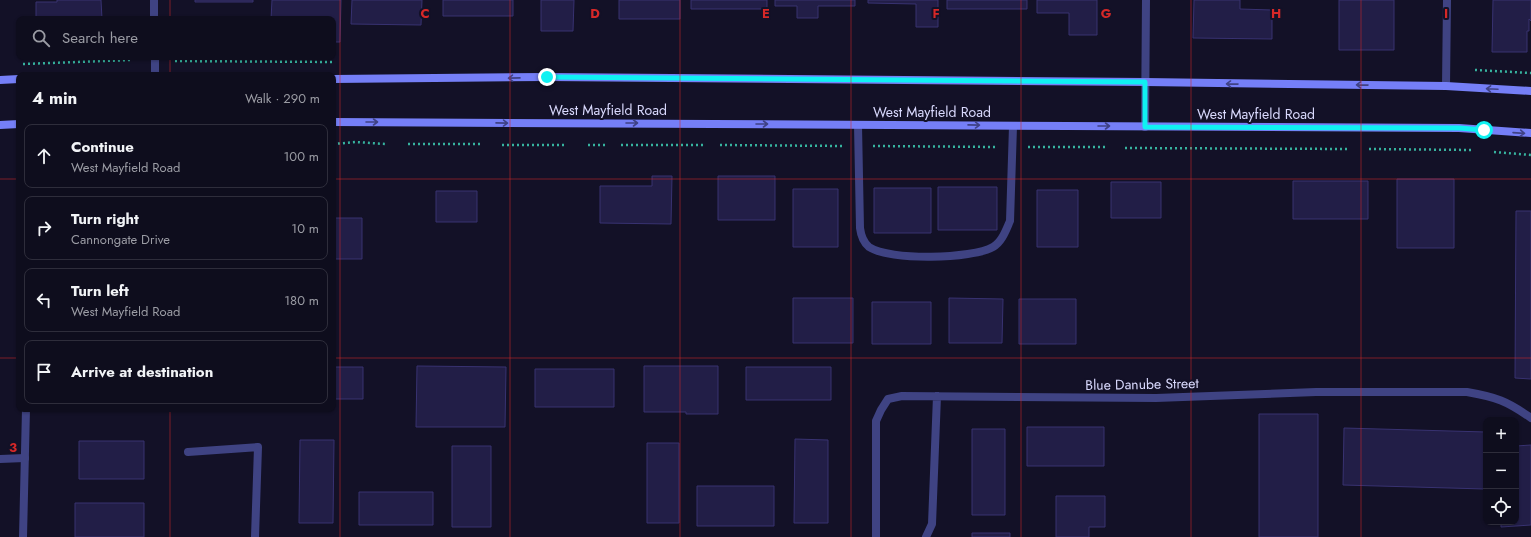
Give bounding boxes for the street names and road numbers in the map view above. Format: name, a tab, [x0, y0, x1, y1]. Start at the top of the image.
street label: West Mayfield Road	[549, 100, 667, 120]
street label: West Mayfield Road	[873, 102, 991, 122]
street label: West Mayfield Road	[1197, 104, 1315, 124]
street label: Blue Danube Street	[1085, 373, 1200, 395]

